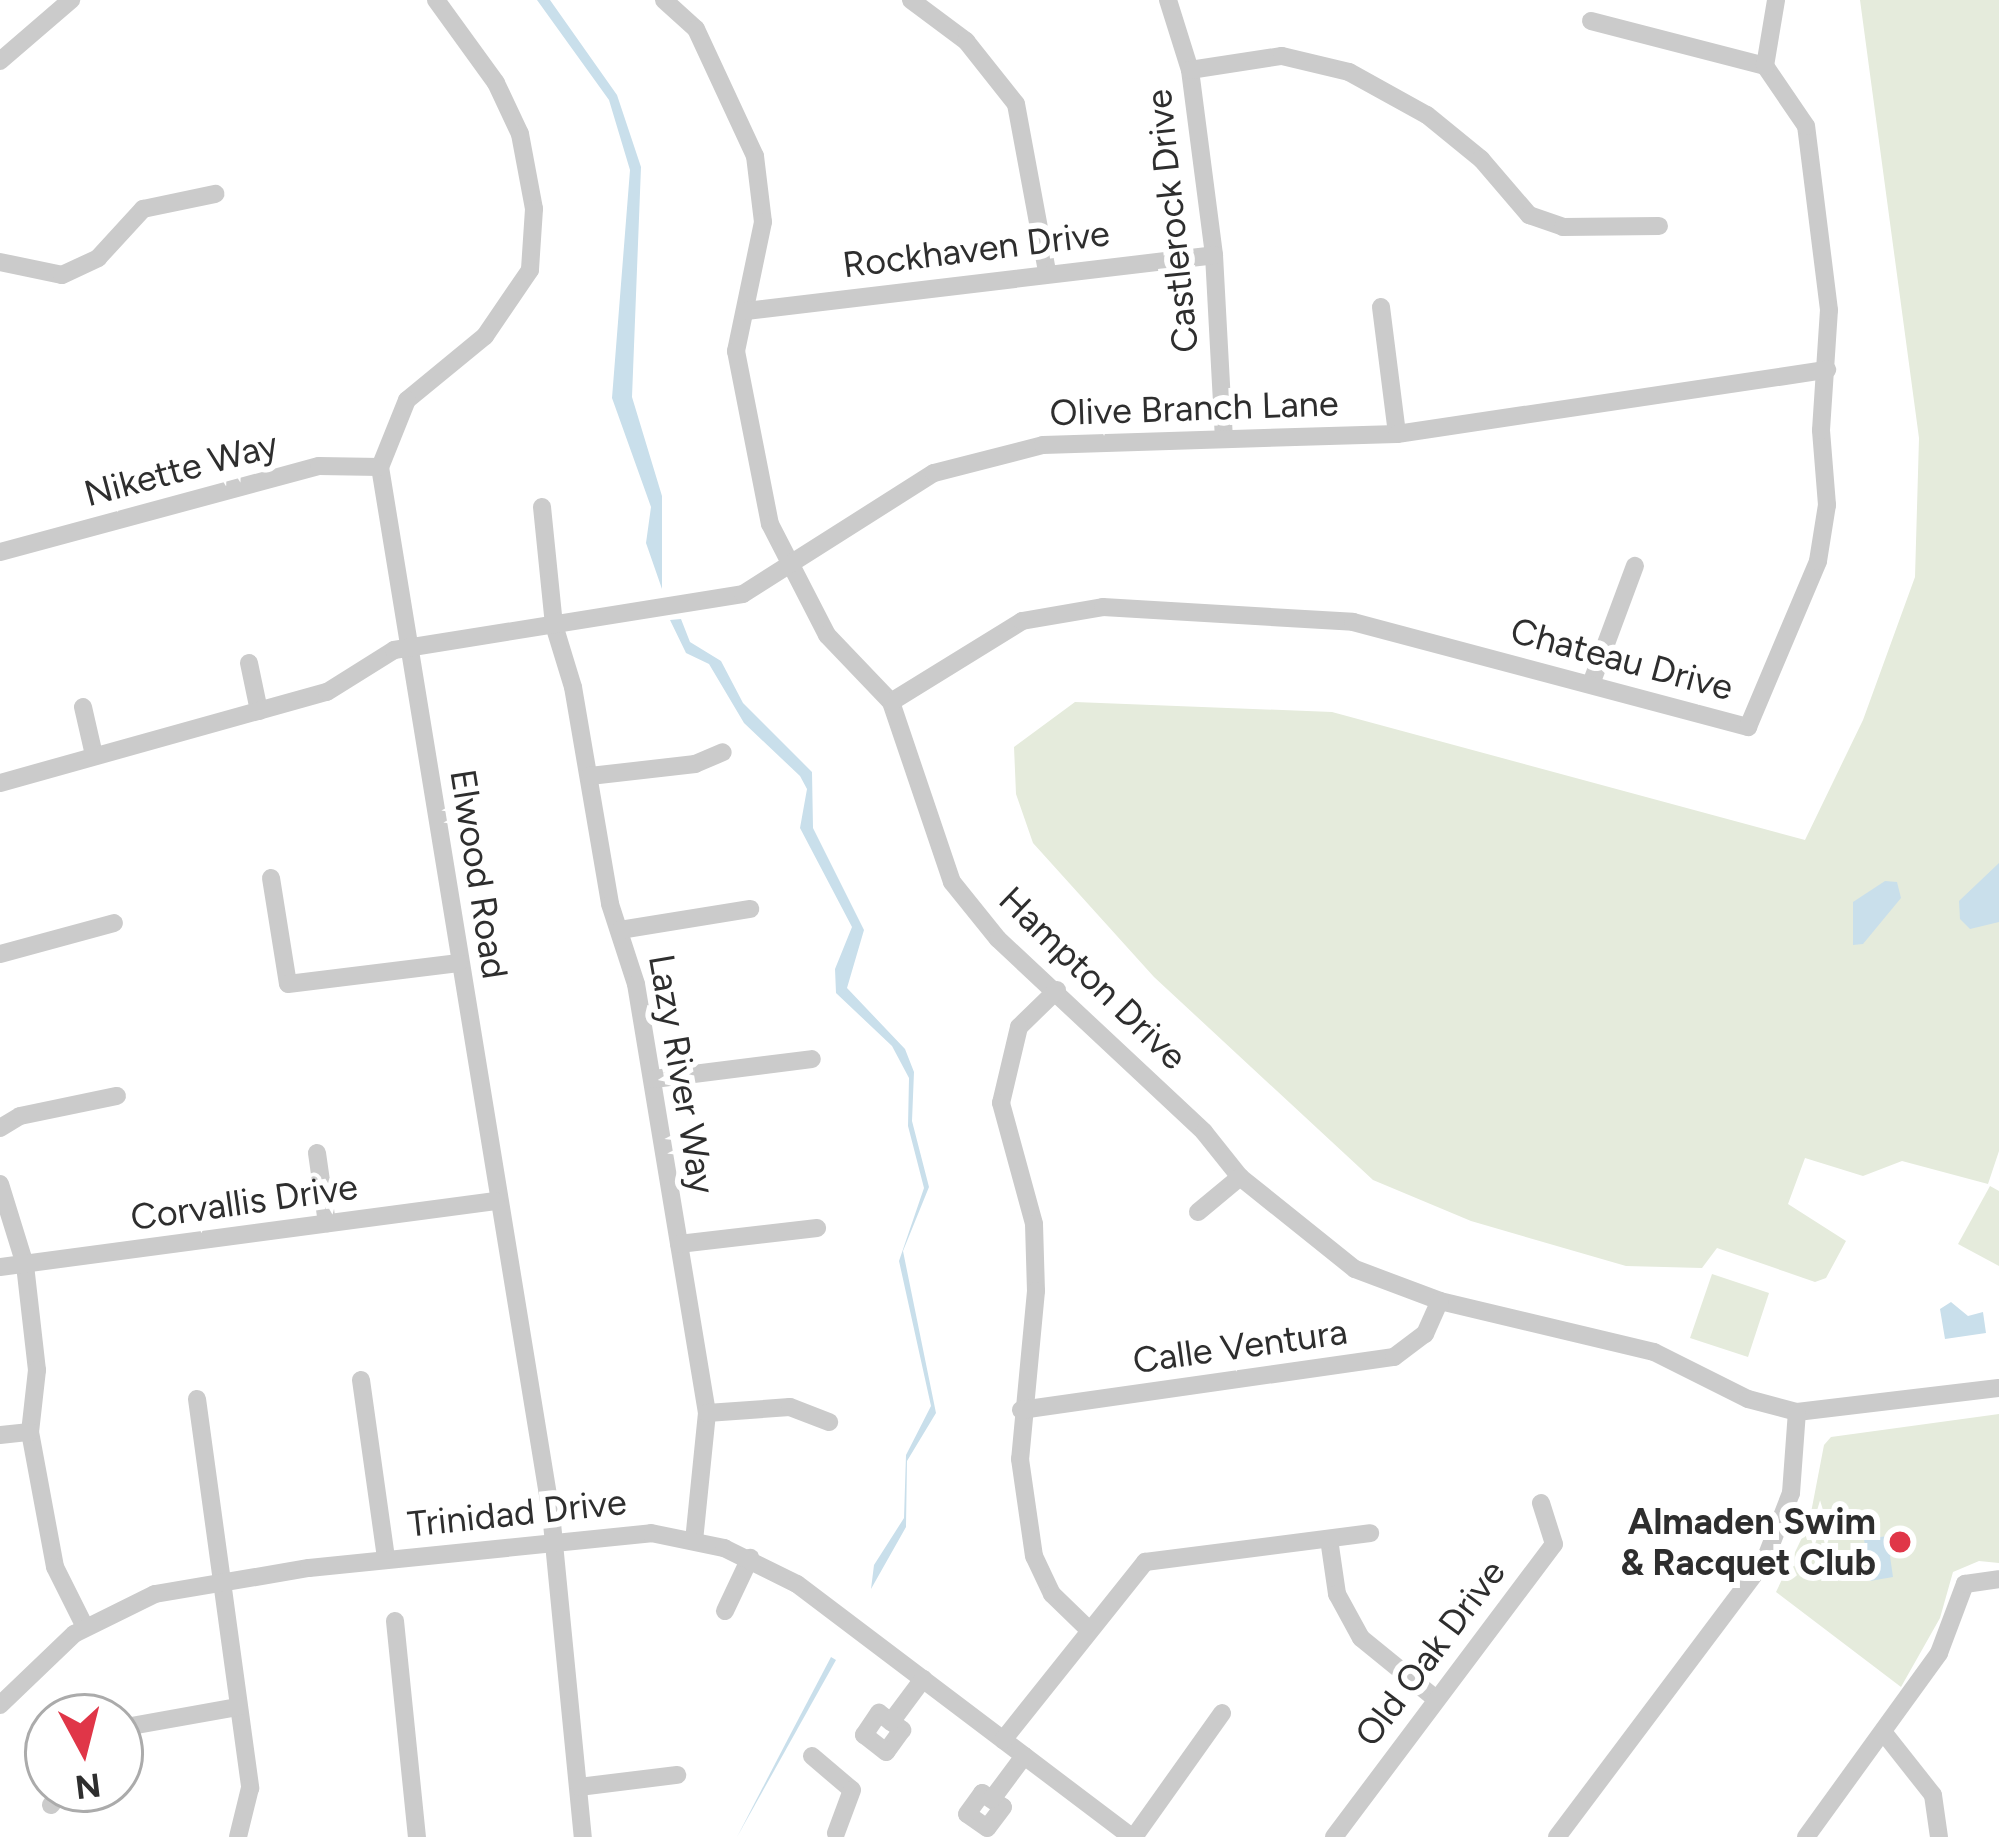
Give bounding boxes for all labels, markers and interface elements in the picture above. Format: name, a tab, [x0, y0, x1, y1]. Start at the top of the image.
street label: Castlerock Drive	[1137, 87, 1207, 355]
street label: Rockhaven Drive	[840, 211, 1112, 287]
street label: Olive Branch Lane	[1049, 381, 1339, 435]
street label: Nikette Way	[79, 422, 283, 516]
street label: Chateau Drive	[1506, 609, 1738, 709]
street label: Elwood Road	[441, 766, 517, 982]
street label: Hampton Drive	[990, 878, 1196, 1078]
street label: Lazy River Way	[640, 951, 724, 1197]
street label: Corvallis Drive	[128, 1165, 360, 1239]
street label: Calle Ventura	[1130, 1310, 1350, 1382]
street label: Trinidad Drive	[405, 1480, 629, 1546]
place label: Almaden Swim & Racquet Club	[1620, 1499, 1876, 1584]
marker: Almaden Swim & Racquet Club	[1887, 1529, 1913, 1555]
street label: Old Oak Drive	[1346, 1551, 1514, 1755]
north arrow	[24, 1693, 144, 1813]
text: N	[73, 1765, 103, 1807]

